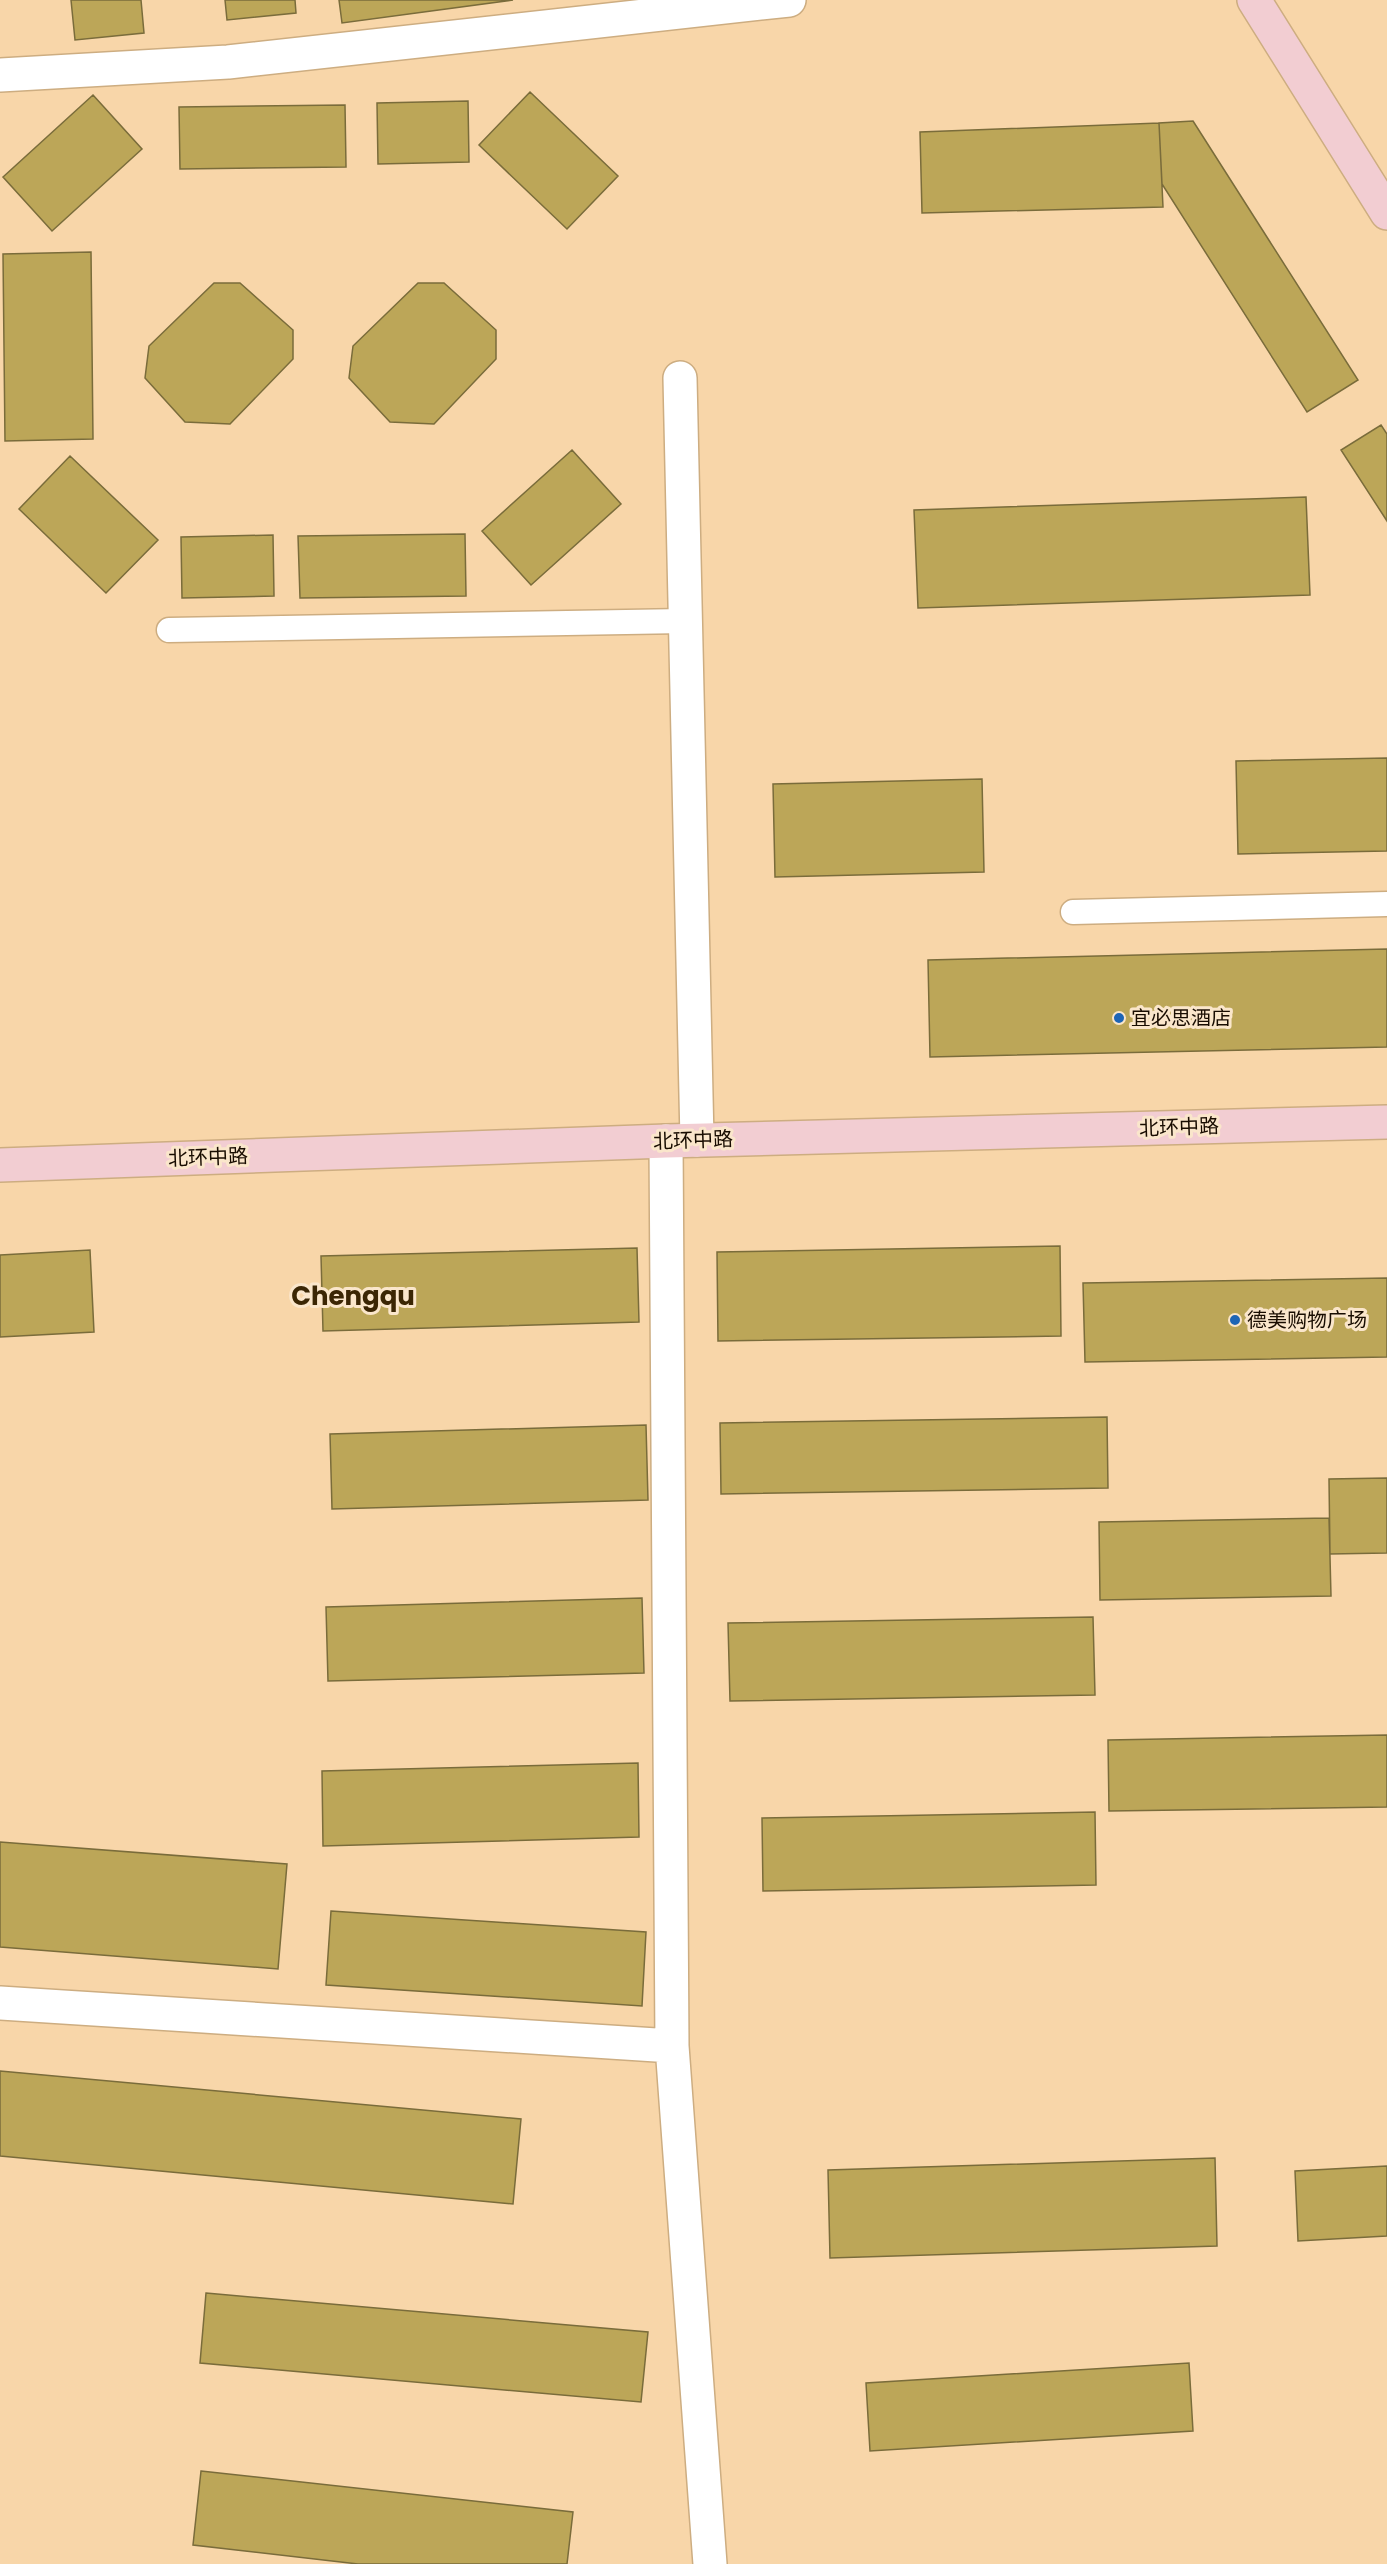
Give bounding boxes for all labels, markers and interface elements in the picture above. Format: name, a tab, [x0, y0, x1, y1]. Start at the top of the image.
place label: 宜必思酒店	[1131, 1004, 1231, 1032]
marker: 宜必思酒店	[1112, 1011, 1126, 1025]
street label: 北环中路	[1139, 1112, 1219, 1142]
street label: 北环中路	[653, 1125, 733, 1155]
street label: 北环中路	[168, 1142, 248, 1172]
district label: Chengqu	[291, 1278, 415, 1314]
place label: 德美购物广场	[1247, 1306, 1367, 1334]
marker: 德美购物广场	[1228, 1313, 1242, 1327]

